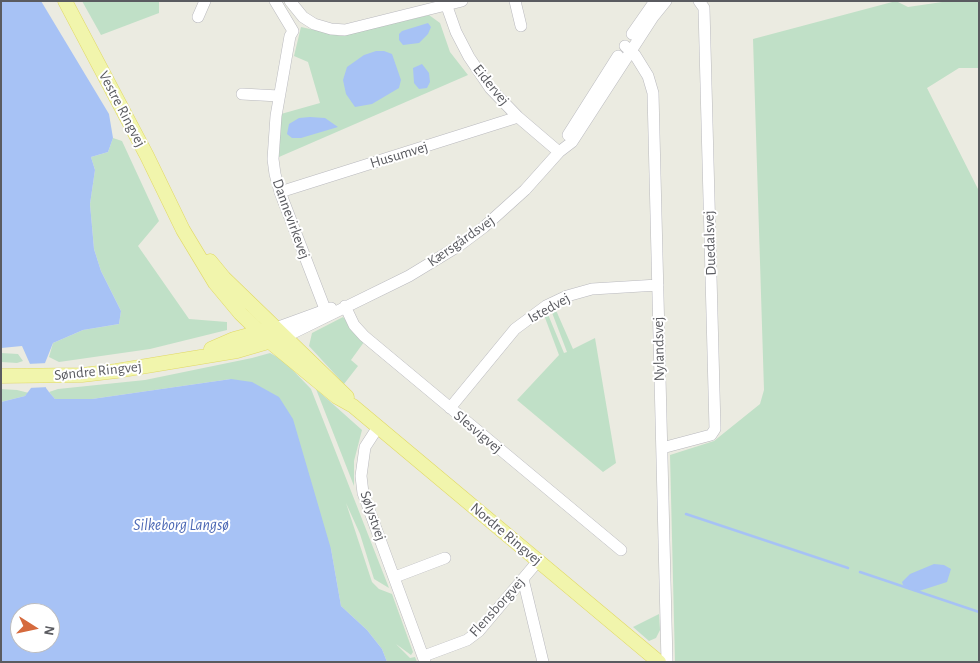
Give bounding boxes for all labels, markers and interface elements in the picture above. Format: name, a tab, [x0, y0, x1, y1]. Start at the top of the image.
street label: Eidervej	[469, 61, 513, 109]
street label: Vestre Ringvej	[95, 68, 149, 150]
street label: Husumvej	[368, 138, 430, 172]
street label: Dannevirkevej	[268, 176, 314, 262]
street label: Duedalsvej	[700, 210, 720, 276]
street label: Kærsgårdsvej	[424, 211, 498, 271]
street label: Istedvej	[525, 289, 573, 327]
street label: Nylandsvej	[649, 316, 669, 382]
street label: Søndre Ringvej	[53, 357, 143, 385]
street label: Slesvigvej	[450, 407, 506, 457]
street label: Sølystvej	[356, 489, 390, 543]
street label: Nordre Ringvej	[467, 499, 545, 569]
water label: Silkeborg Langsø	[133, 515, 229, 535]
street label: Flensborgvej	[465, 573, 529, 641]
north arrow	[10, 603, 60, 653]
text: N	[41, 624, 57, 636]

